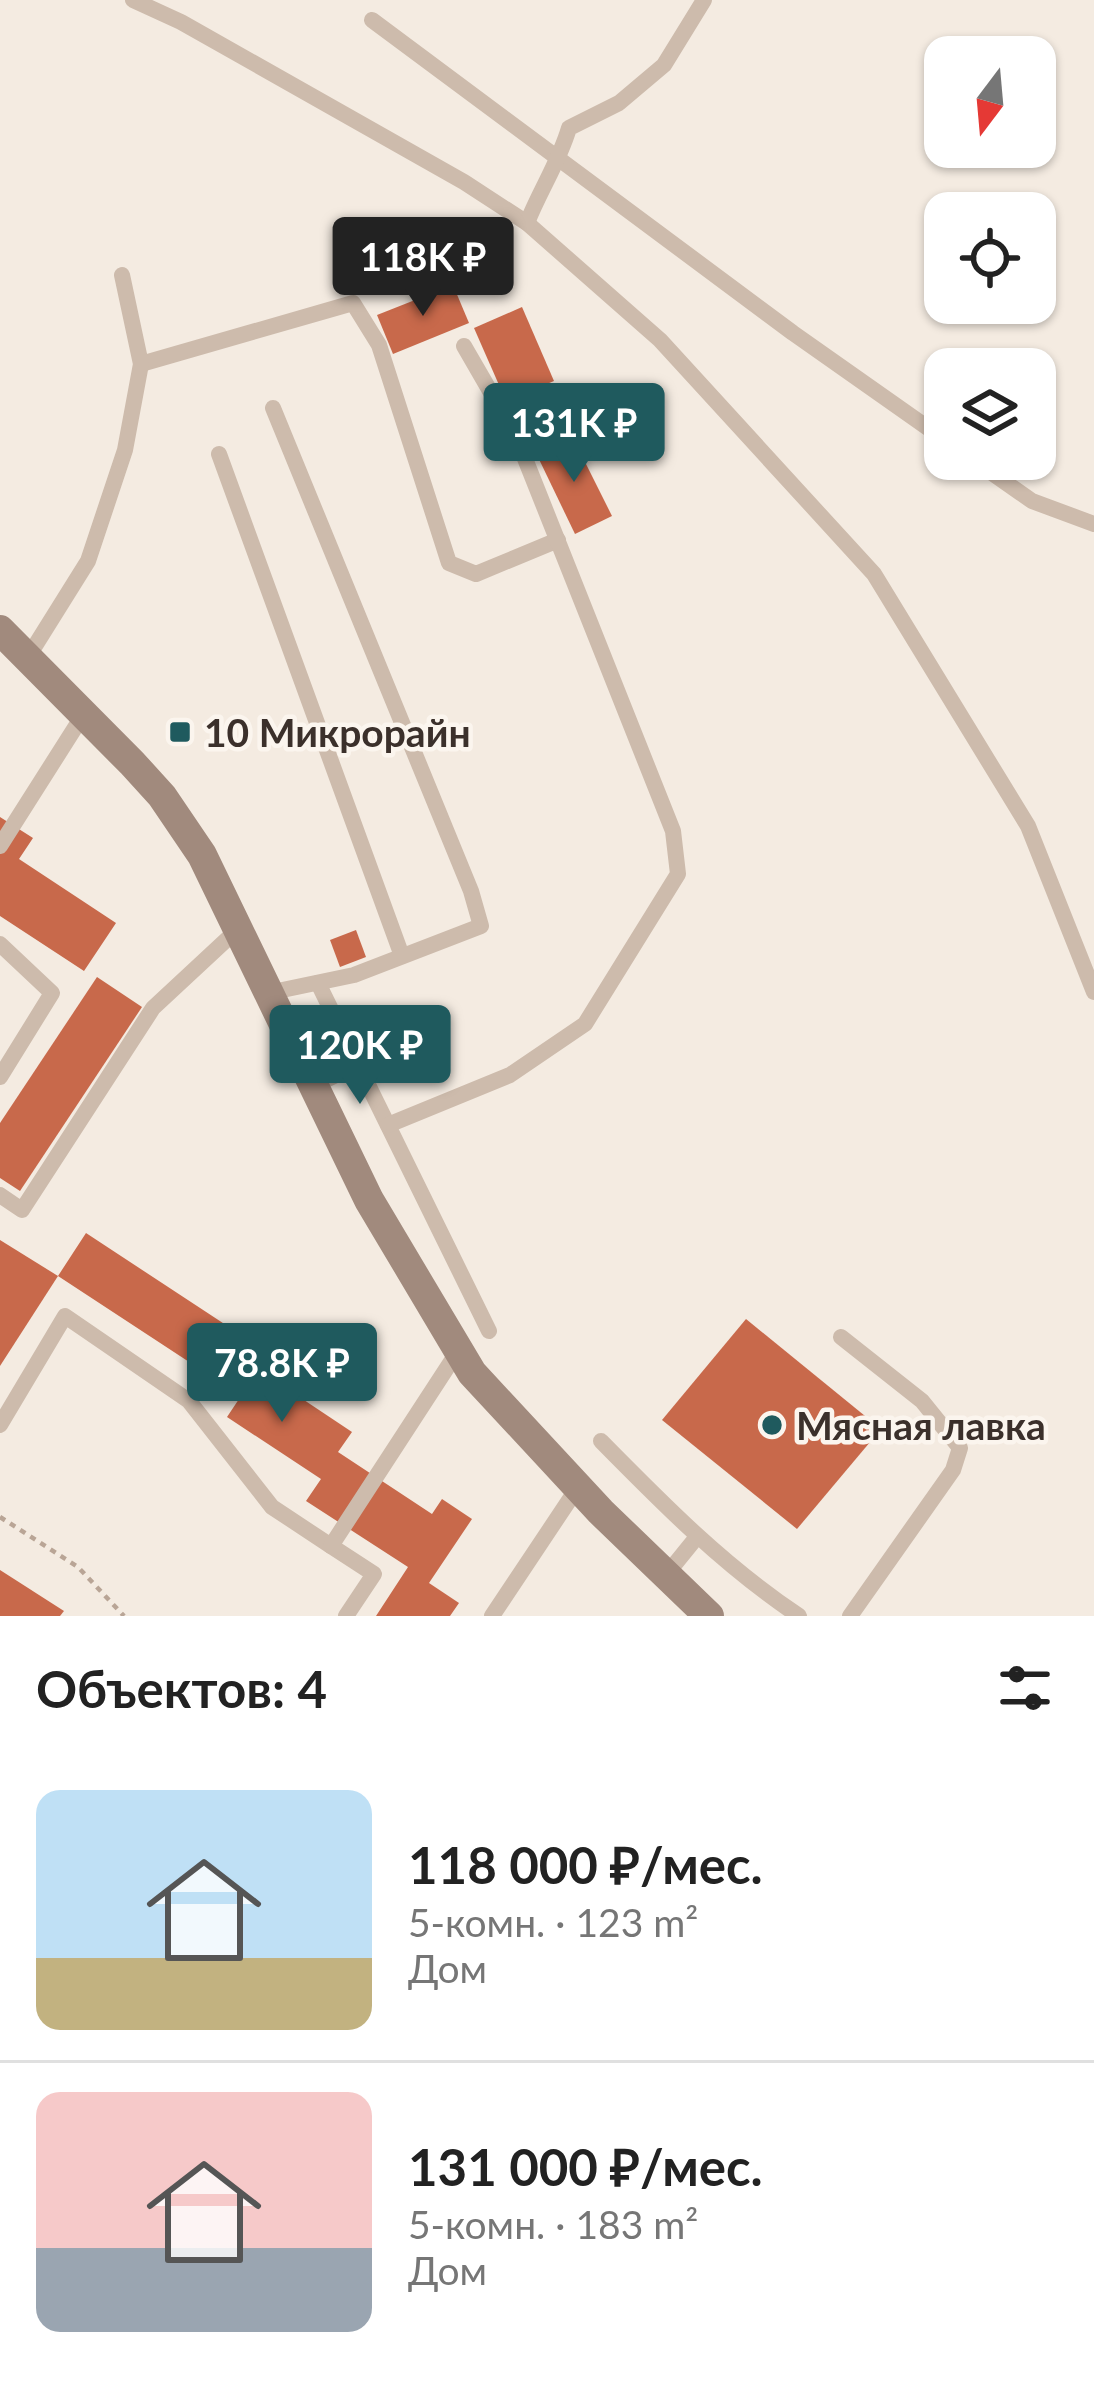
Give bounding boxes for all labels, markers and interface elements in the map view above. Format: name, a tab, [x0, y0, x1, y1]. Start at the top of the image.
north arrow	[924, 36, 1056, 168]
map controls	[924, 36, 1056, 480]
button: locate	[924, 192, 1056, 324]
pin: 118K ₽	[325, 217, 521, 319]
text: 118K ₽	[360, 233, 486, 279]
button: layers	[924, 348, 1056, 480]
pin: 131K ₽	[476, 383, 672, 485]
text: 131K ₽	[511, 399, 637, 445]
place label: 10 Микрорайн	[204, 709, 471, 755]
marker: 10 Микрорайн	[167, 719, 193, 745]
pin: 120K ₽	[262, 1005, 458, 1107]
text: 120K ₽	[297, 1021, 423, 1067]
pin: 78.8K ₽	[171, 1323, 393, 1425]
text: 78.8K ₽	[214, 1339, 350, 1385]
place label: Мясная лавка	[796, 1402, 1046, 1448]
marker: Мясная лавка	[759, 1412, 785, 1438]
icon: filters	[992, 1655, 1058, 1721]
text: Объектов: 4	[36, 1658, 327, 1719]
text: 118 000 ₽/мес.	[408, 1834, 763, 1895]
icon: home	[132, 1838, 276, 1982]
text: 5-комн. · 123 m²	[408, 1899, 698, 1945]
text: Дом	[408, 1945, 487, 1991]
text: 131 000 ₽/мес.	[408, 2136, 763, 2197]
icon: home	[132, 2140, 276, 2284]
text: 5-комн. · 183 m²	[408, 2201, 698, 2247]
text: Дом	[408, 2247, 487, 2293]

